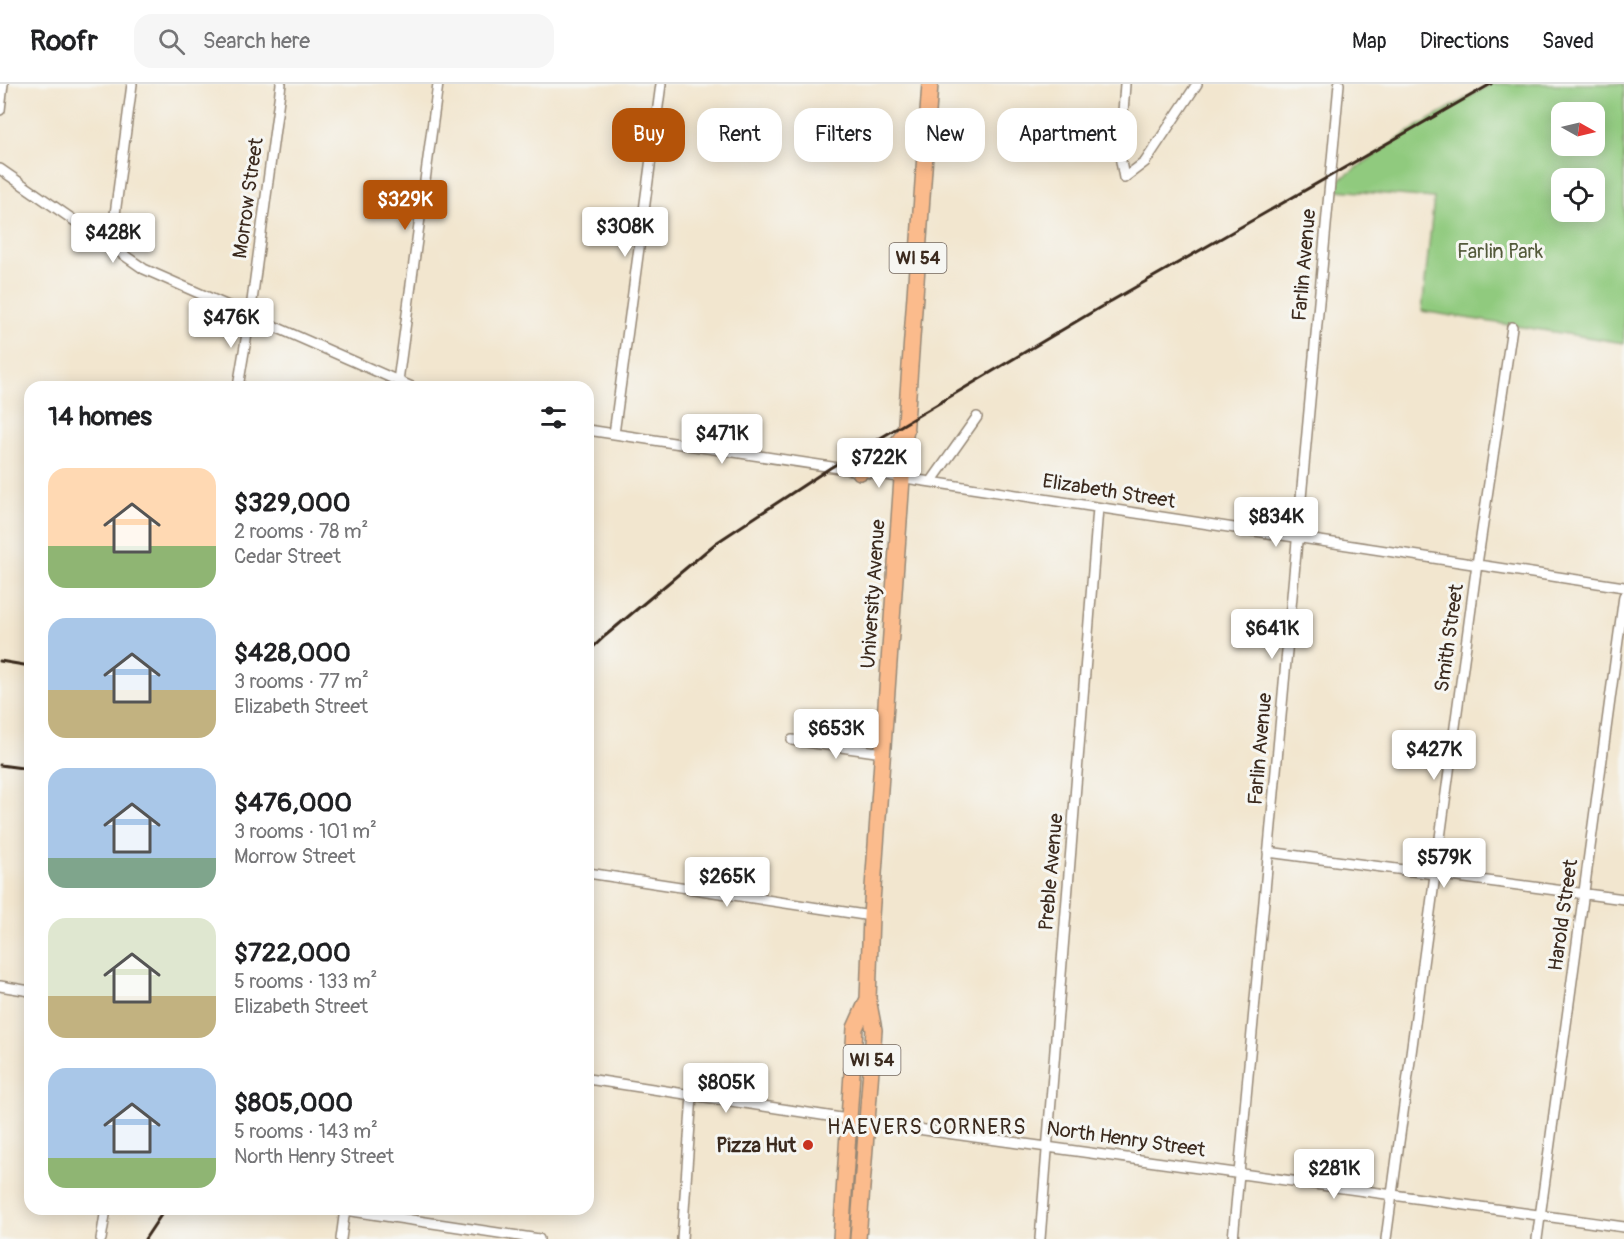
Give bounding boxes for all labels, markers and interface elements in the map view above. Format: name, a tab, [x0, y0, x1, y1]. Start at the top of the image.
search box	[134, 14, 554, 68]
text: Roofr	[30, 24, 98, 59]
icon: search	[155, 25, 188, 58]
text: Search here	[203, 27, 310, 55]
text: Map	[1352, 28, 1387, 55]
text: Directions	[1420, 28, 1509, 55]
text: Saved	[1542, 28, 1594, 55]
north arrow	[1551, 102, 1605, 156]
map controls	[1551, 102, 1605, 222]
chip: Buy	[612, 108, 685, 162]
chip: Rent	[697, 108, 782, 162]
chip: Filters	[794, 108, 893, 162]
chip: New	[905, 108, 985, 162]
chip: Apartment	[997, 108, 1137, 162]
street label: Morrow Street	[227, 135, 269, 260]
button: locate	[1551, 168, 1605, 222]
pin: $329K	[363, 180, 447, 231]
text: $329K	[377, 187, 433, 212]
pin: $308K	[583, 207, 667, 258]
street label: Farlin Avenue	[1287, 208, 1321, 322]
pin: $428K	[71, 213, 155, 264]
text: $308K	[596, 214, 654, 239]
text: $428K	[85, 220, 141, 245]
park label: Farlin Park	[1457, 239, 1544, 264]
road number: WI 54	[890, 243, 946, 273]
pin: $476K	[189, 298, 273, 349]
text: $476K	[203, 305, 259, 330]
text: 14 homes	[48, 401, 152, 433]
icon: filters	[537, 401, 570, 434]
pin: $471K	[680, 414, 764, 465]
text: $471K	[696, 421, 748, 446]
pin: $722K	[837, 438, 921, 489]
text: $722K	[851, 445, 907, 470]
street label: Elizabeth Street	[1041, 468, 1178, 514]
text: $329,000	[234, 487, 350, 519]
icon: home	[96, 492, 168, 564]
pin: $834K	[1234, 497, 1318, 548]
text: $834K	[1248, 504, 1304, 529]
street label: University Avenue	[855, 518, 891, 670]
text: 2 rooms · 78 m²	[234, 519, 368, 544]
text: Cedar Street	[234, 544, 341, 569]
street label: Smith Street	[1429, 581, 1469, 694]
pin: $641K	[1230, 609, 1314, 660]
text: $641K	[1245, 616, 1299, 641]
text: $428,000	[234, 637, 351, 669]
icon: home	[96, 642, 168, 714]
text: 3 rooms · 77 m²	[234, 669, 369, 694]
street label: Farlin Avenue	[1243, 692, 1277, 806]
text: Elizabeth Street	[234, 694, 368, 719]
pin: $653K	[794, 709, 878, 760]
text: $653K	[808, 716, 864, 741]
pin: $427K	[1392, 730, 1476, 781]
text: $427K	[1406, 737, 1462, 762]
text: $476,000	[234, 787, 352, 819]
icon: home	[96, 792, 168, 864]
street label: Preble Avenue	[1033, 812, 1069, 932]
text: 3 rooms · 101 m²	[234, 819, 377, 844]
pin: $579K	[1402, 838, 1486, 889]
text: Morrow Street	[234, 844, 356, 869]
text: $579K	[1417, 845, 1471, 870]
pin: $265K	[685, 857, 769, 908]
street label: Harold Street	[1543, 857, 1583, 972]
text: $265K	[699, 864, 755, 889]
text: $722,000	[234, 937, 351, 969]
icon: home	[96, 942, 168, 1014]
text: 5 rooms · 133 m²	[234, 969, 377, 994]
text: Elizabeth Street	[234, 994, 368, 1019]
road number: WI 54	[844, 1045, 900, 1075]
pin: $805K	[684, 1063, 768, 1114]
text: $805K	[697, 1070, 755, 1095]
text: $805,000	[234, 1087, 353, 1119]
icon: home	[96, 1092, 168, 1164]
district label: HAEVERS CORNERS	[827, 1114, 1027, 1141]
street label: North Henry Street	[1045, 1115, 1208, 1163]
text: 5 rooms · 143 m²	[234, 1119, 378, 1144]
place label: Pizza Hut	[716, 1133, 797, 1158]
marker: Pizza Hut	[801, 1138, 815, 1152]
text: North Henry Street	[234, 1144, 394, 1169]
pin: $281K	[1292, 1149, 1376, 1200]
text: $281K	[1308, 1156, 1360, 1181]

